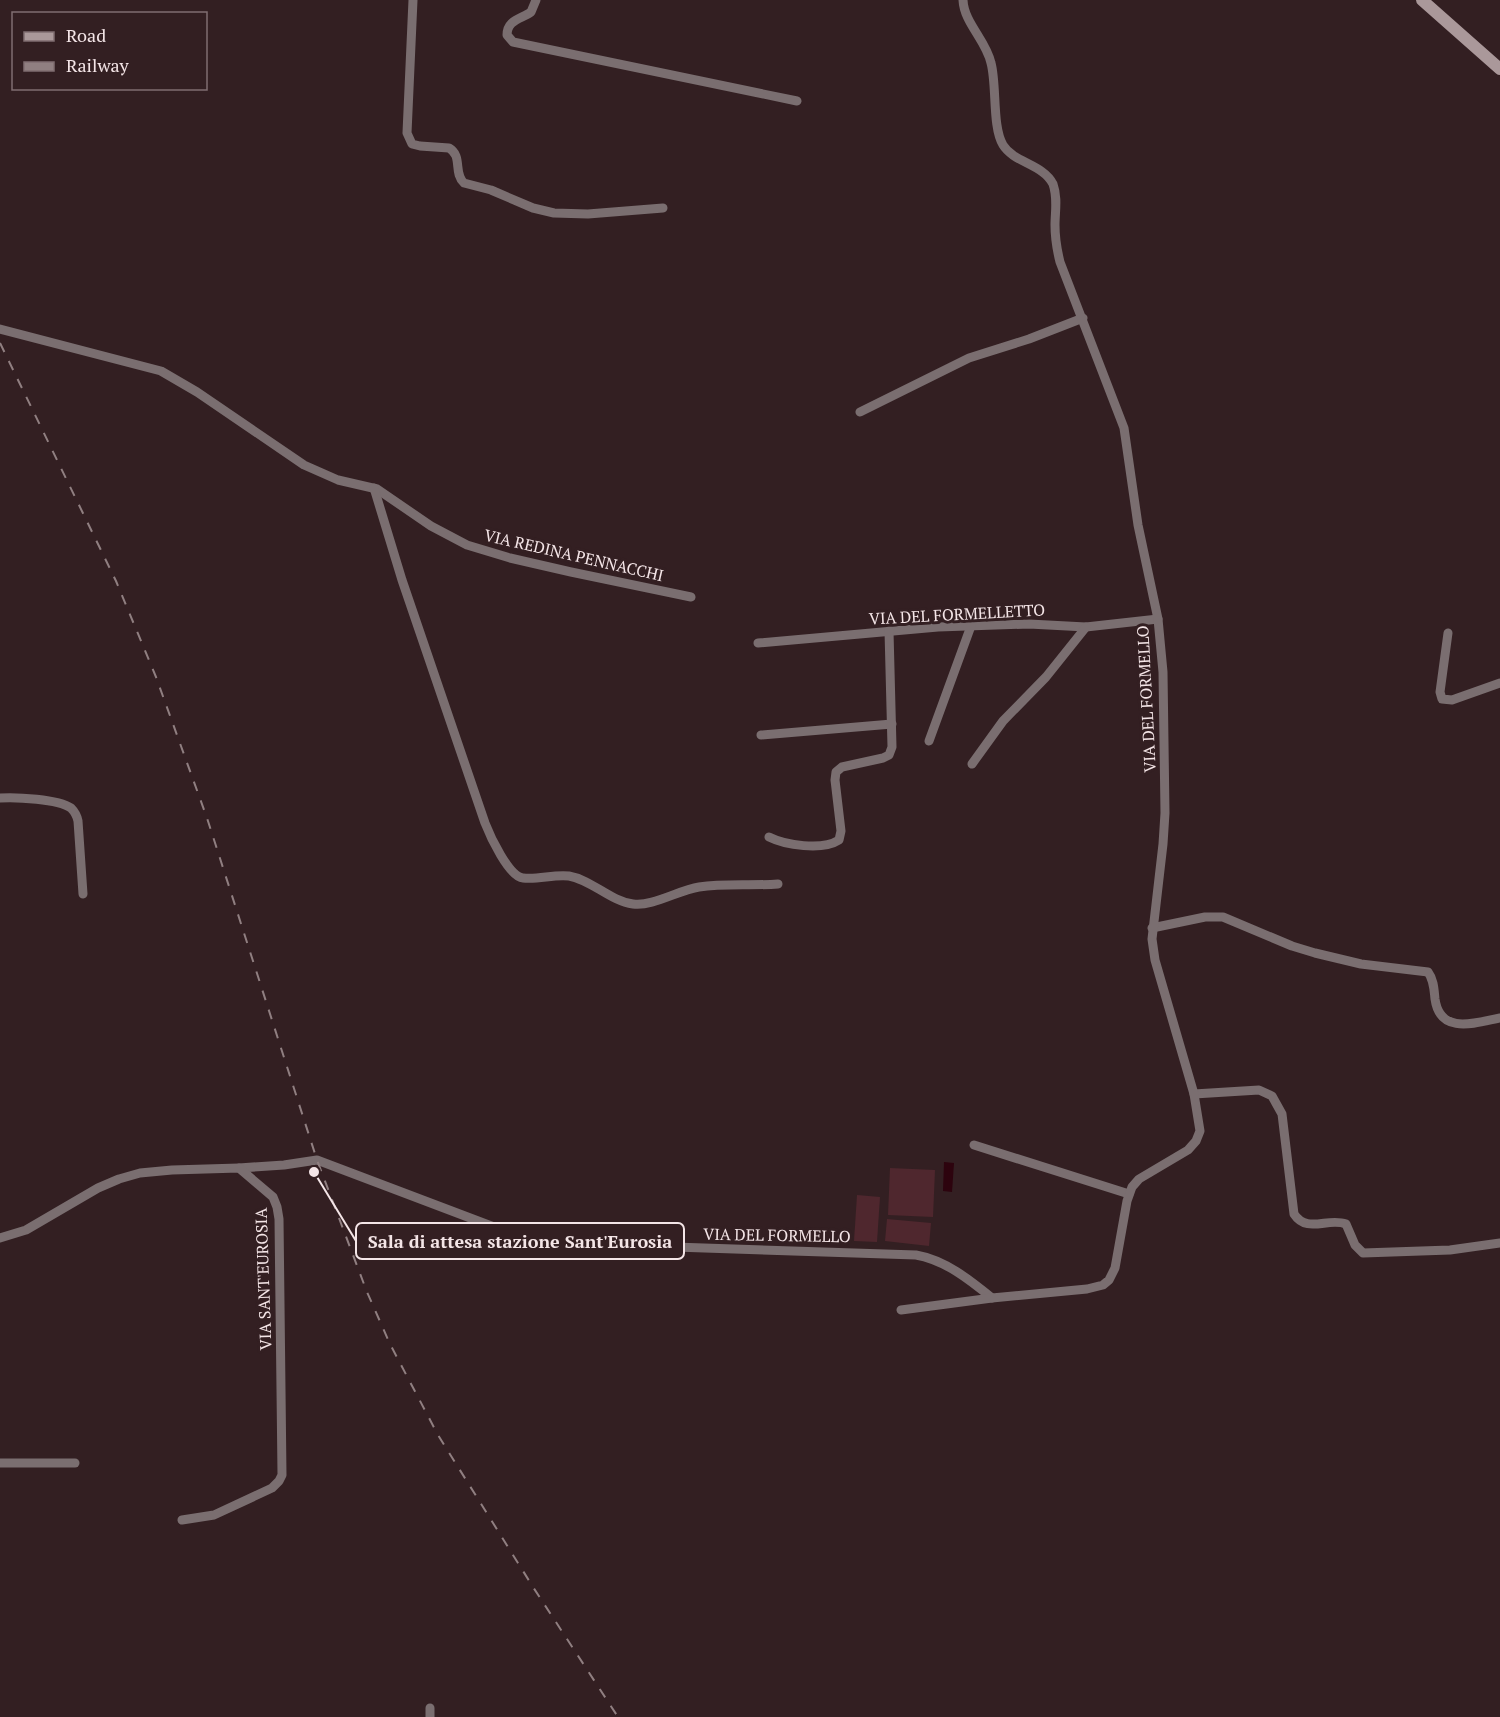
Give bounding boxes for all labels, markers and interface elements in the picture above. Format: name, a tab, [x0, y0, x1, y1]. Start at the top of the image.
legend	[12, 12, 207, 90]
text: Road	[66, 23, 106, 47]
text: Railway	[66, 53, 130, 77]
street label: VIA REDINA PENNACCHI	[482, 524, 666, 586]
street label: VIA DEL FORMELLETTO	[868, 598, 1046, 630]
street label: VIA DEL FORMELLO	[1131, 625, 1161, 773]
street label: VIA SANT'EUROSIA	[250, 1207, 276, 1351]
callout: Sala di attesa stazione Sant'Eurosia	[356, 1223, 684, 1259]
street label: VIA DEL FORMELLO	[703, 1223, 851, 1247]
text: Sala di attesa stazione Sant'Eurosia	[368, 1229, 672, 1253]

